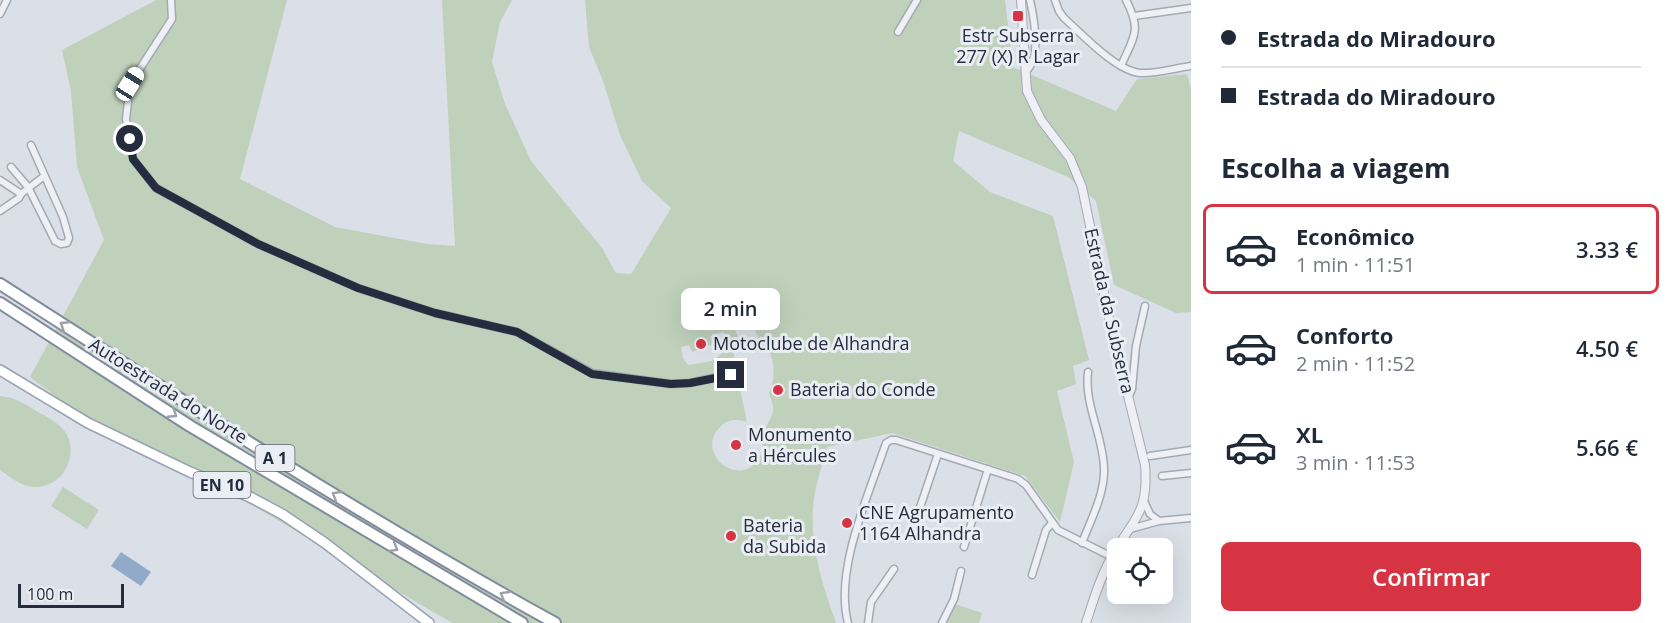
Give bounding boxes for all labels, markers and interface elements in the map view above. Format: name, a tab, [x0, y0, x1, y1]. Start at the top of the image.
marker: Estr Subserra 277 (X) R Lagar	[1011, 9, 1025, 23]
place label: Estr Subserra 277 (X) R Lagar	[956, 23, 1080, 68]
text: Estrada do Miradouro	[1257, 23, 1496, 53]
car	[113, 64, 147, 104]
text: Estrada do Miradouro	[1257, 81, 1496, 111]
route start	[116, 125, 143, 152]
text: Escolha a viagem	[1221, 149, 1450, 186]
text: Econômico	[1296, 221, 1415, 251]
icon: car	[1224, 222, 1278, 276]
street label: Estrada da Subserra	[1079, 226, 1141, 396]
text: 3.33 €	[1576, 234, 1638, 264]
text: 1 min · 11:51	[1296, 251, 1415, 278]
callout: 2 min	[682, 288, 780, 330]
text: 2 min	[704, 295, 758, 322]
text: Conforto	[1296, 320, 1393, 350]
one-way arrow	[60, 321, 71, 332]
icon: car	[1224, 321, 1278, 375]
place label: Motoclube de Alhandra	[713, 331, 909, 355]
street label: Autoestrada do Norte	[85, 332, 252, 449]
text: 4.50 €	[1576, 333, 1638, 363]
marker: Motoclube de Alhandra	[694, 337, 708, 351]
text: 2 min · 11:52	[1296, 350, 1415, 377]
route end	[717, 361, 744, 388]
place label: Bateria do Conde	[790, 377, 936, 401]
marker: Bateria do Conde	[771, 383, 785, 397]
one-way arrow	[166, 407, 177, 418]
text: XL	[1296, 419, 1323, 449]
icon: car	[1224, 420, 1278, 474]
place label: Monumento a Hércules	[748, 422, 852, 467]
text: 5.66 €	[1576, 432, 1638, 462]
marker: Monumento a Hércules	[729, 438, 743, 452]
road number: A 1	[256, 445, 294, 471]
text: 3 min · 11:53	[1296, 449, 1415, 476]
road number: EN 10	[194, 472, 250, 498]
one-way arrow	[332, 490, 342, 502]
place label: CNE Agrupamento 1164 Alhandra	[859, 500, 1014, 545]
place label: Bateria da Subida	[743, 513, 826, 558]
marker: CNE Agrupamento 1164 Alhandra	[840, 516, 854, 530]
marker: Bateria da Subida	[724, 529, 738, 543]
map controls	[1107, 538, 1173, 604]
button: locate	[1107, 538, 1173, 604]
one-way arrow	[388, 540, 398, 552]
button: Confirmar	[1221, 542, 1641, 611]
scale bar	[18, 581, 124, 608]
text: 100 m	[27, 583, 73, 605]
one-way arrow	[500, 590, 510, 602]

